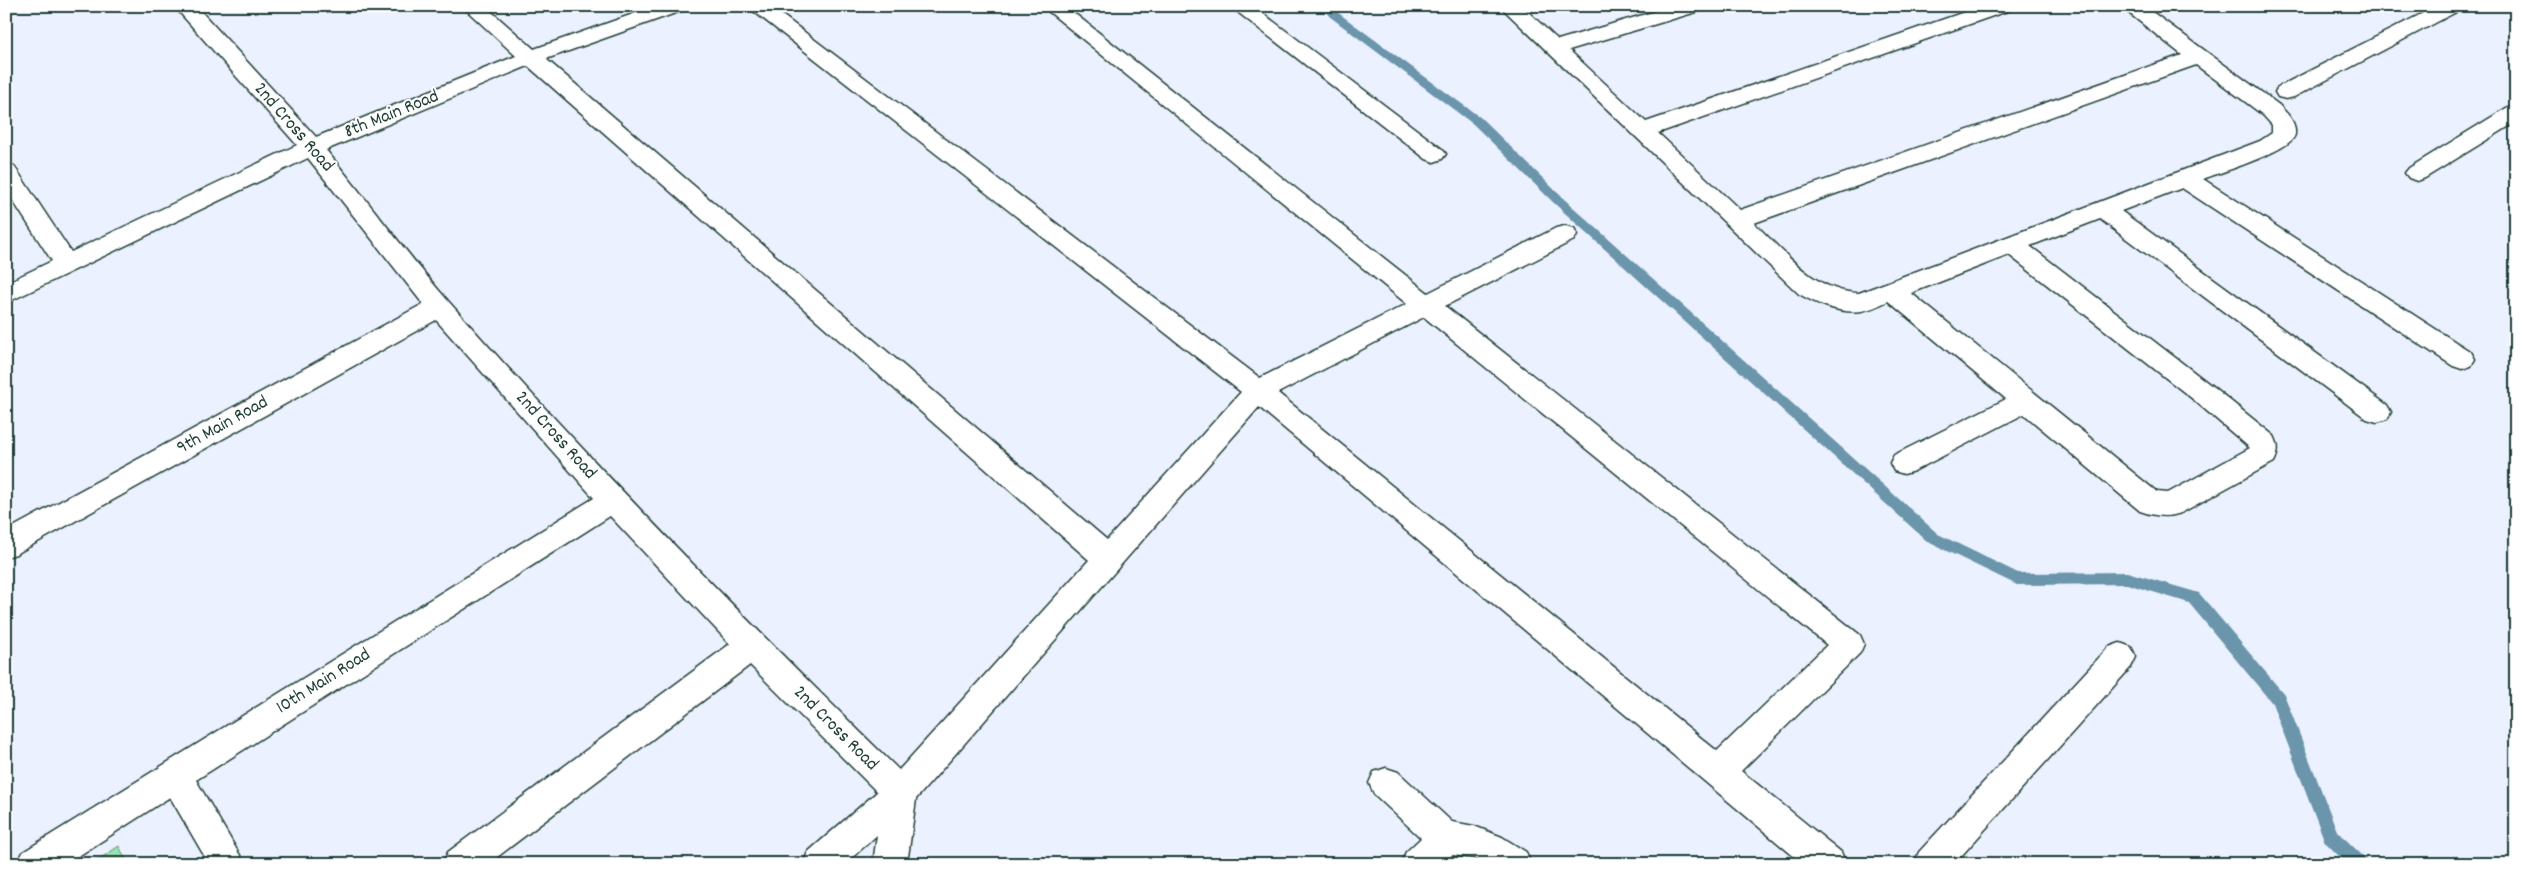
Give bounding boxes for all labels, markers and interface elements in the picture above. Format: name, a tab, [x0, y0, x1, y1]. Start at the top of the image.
street label: 2nd Cross Road	[246, 77, 340, 179]
street label: 8th Main Road	[341, 84, 443, 146]
street label: 2nd Cross Road	[508, 386, 602, 486]
street label: 9th Main Road	[172, 390, 274, 462]
street label: 10th Main Road	[272, 642, 376, 722]
street label: 2nd Cross Road	[786, 680, 884, 778]

